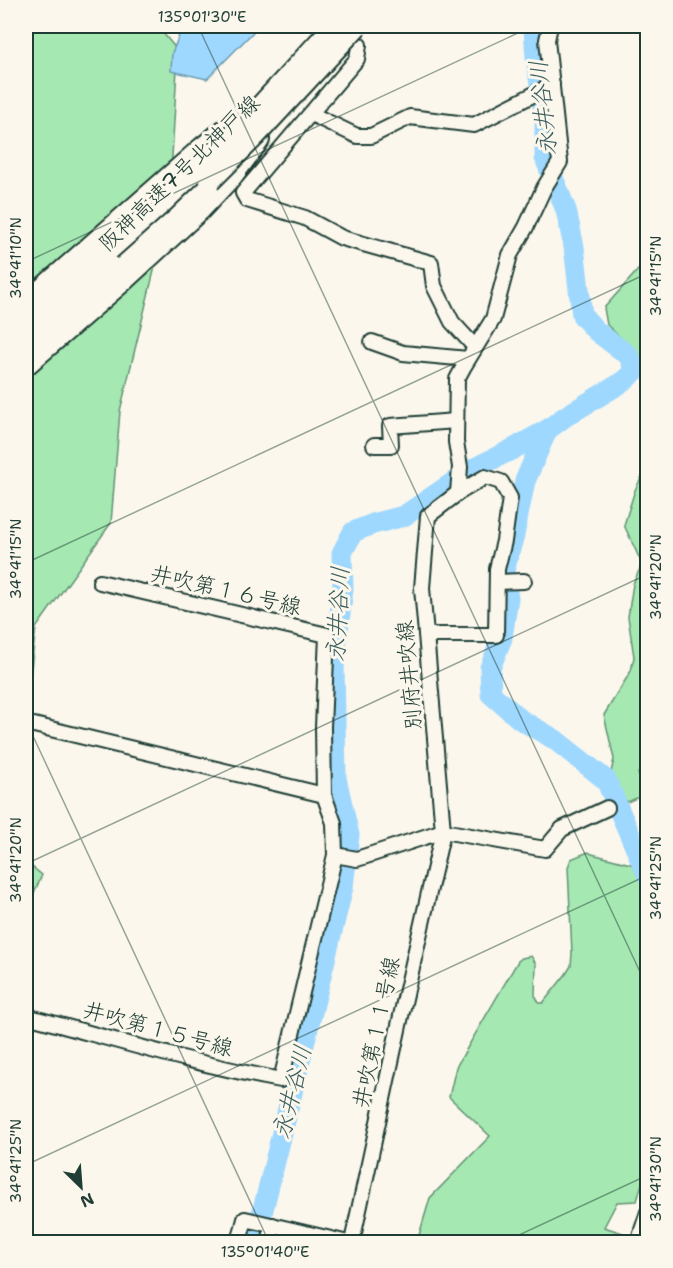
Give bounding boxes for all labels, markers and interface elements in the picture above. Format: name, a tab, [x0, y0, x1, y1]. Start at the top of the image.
text: 135°01'30"E	[158, 7, 246, 27]
water label: 永井谷川	[522, 59, 564, 157]
street label: 阪神高速7号北神戸線	[92, 88, 266, 258]
text: 34°41'10"N	[6, 217, 26, 299]
text: 34°41'15"N	[646, 236, 666, 316]
text: 34°41'15"N	[6, 519, 26, 599]
text: 34°41'20"N	[646, 534, 666, 620]
street label: 井吹第１６号線	[148, 559, 304, 621]
water label: 永井谷川	[320, 565, 356, 663]
street label: 別府井吹線	[390, 619, 428, 731]
text: 34°41'20"N	[6, 817, 26, 903]
text: 34°41'25"N	[646, 836, 666, 920]
street label: 井吹第１１号線	[346, 954, 406, 1110]
street label: 井吹第１５号線	[80, 995, 236, 1063]
water label: 永井谷川	[265, 1042, 319, 1142]
text: 34°41'25"N	[6, 1119, 26, 1203]
text: 34°41'30"N	[646, 1136, 666, 1222]
north arrow	[51, 1157, 111, 1217]
text: N	[77, 1188, 97, 1212]
text: 135°01'40"E	[221, 1242, 309, 1262]

